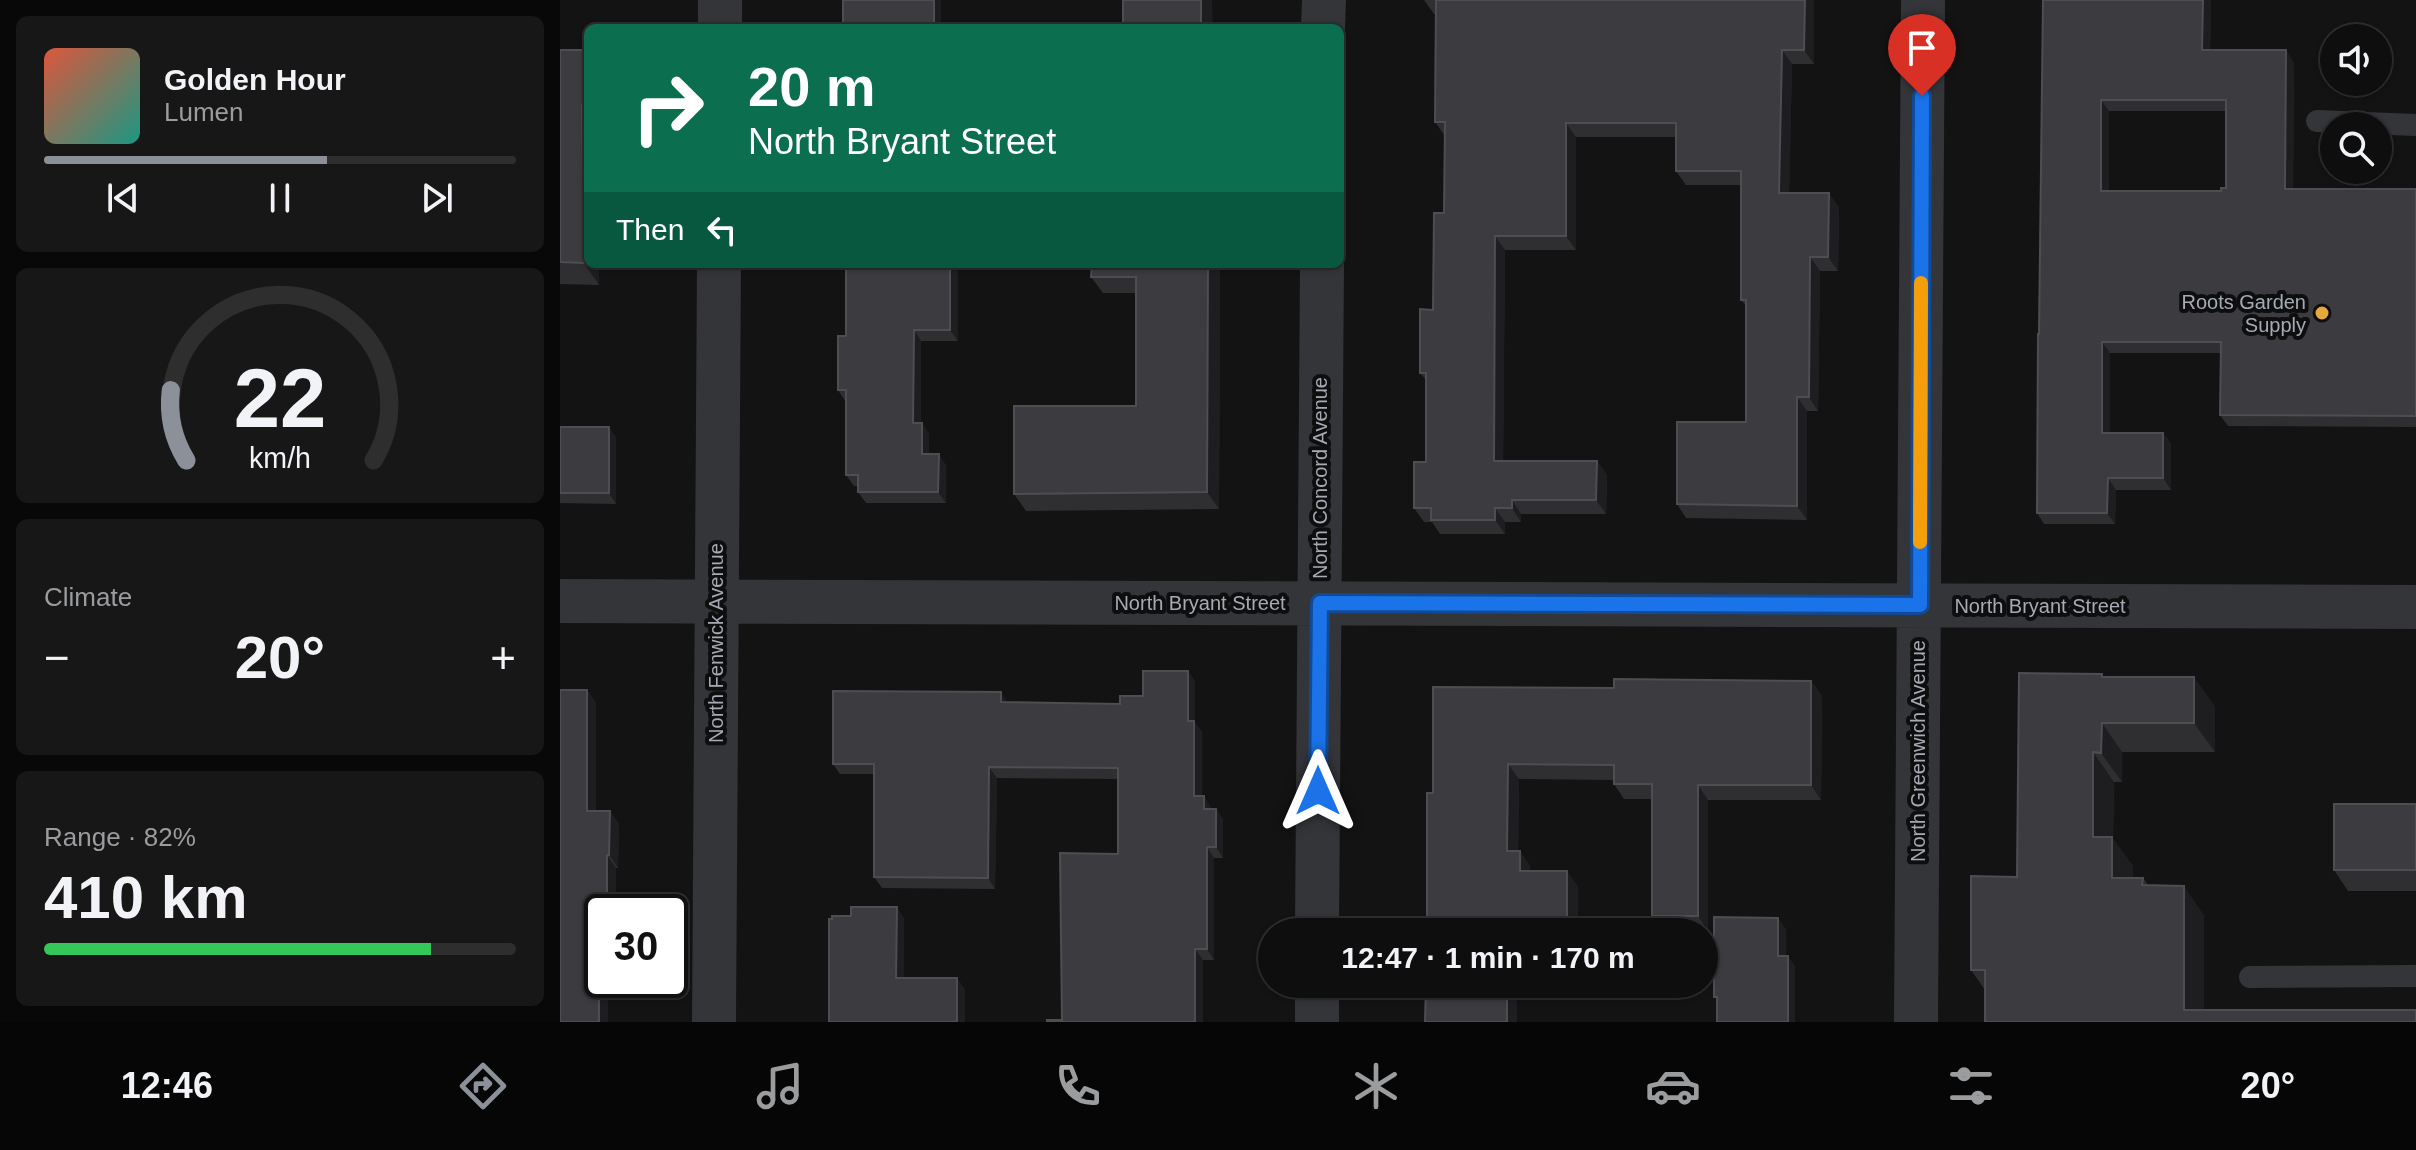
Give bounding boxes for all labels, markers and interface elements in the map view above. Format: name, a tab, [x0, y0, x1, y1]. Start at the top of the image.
pin	[1888, 14.0, 1956, 96]
map controls	[2320, 24, 2392, 184]
button: sound	[2320, 24, 2392, 96]
icon: arrive	[1900, 26, 1944, 70]
text: 20 m	[748, 55, 876, 118]
icon: right	[616, 56, 720, 160]
text: Golden Hour	[164, 63, 346, 96]
text: Lumen	[164, 97, 244, 127]
button: search	[2320, 112, 2392, 184]
text: North Bryant Street	[748, 121, 1056, 162]
icon: previous	[101, 176, 145, 220]
icon: pause	[258, 176, 302, 220]
icon: next	[415, 176, 459, 220]
icon: left	[700, 208, 744, 252]
text: Then	[616, 213, 684, 246]
place label: Roots Garden Supply	[2181, 291, 2306, 336]
marker: Roots Garden Supply	[2313, 304, 2331, 322]
text: 22	[234, 352, 326, 445]
street label: North Concord Avenue	[1309, 377, 1331, 579]
text: km/h	[249, 442, 311, 474]
street label: North Fenwick Avenue	[705, 543, 727, 743]
text: Climate	[44, 582, 132, 612]
street label: North Bryant Street	[1114, 592, 1286, 614]
street label: North Bryant Street	[1954, 595, 2126, 617]
text: 20°	[235, 624, 325, 691]
text: −	[44, 633, 70, 682]
text: +	[490, 633, 516, 682]
street label: North Greenwich Avenue	[1907, 640, 1929, 862]
position arrow	[1276, 749, 1360, 833]
text: Range · 82%	[44, 822, 196, 852]
text: 410 km	[44, 864, 248, 931]
speed limit sign: 30	[584, 894, 688, 998]
text: 12:47 · 1 min · 170 m	[1341, 941, 1635, 974]
icon: directions	[455, 1058, 511, 1114]
icon: music	[752, 1058, 808, 1114]
icon: phone	[1050, 1058, 1106, 1114]
icon: climate	[1348, 1058, 1404, 1114]
icon: car	[1645, 1058, 1701, 1114]
icon: filters	[1943, 1058, 1999, 1114]
text: 12:46	[121, 1065, 213, 1106]
text: 20°	[2241, 1065, 2295, 1106]

